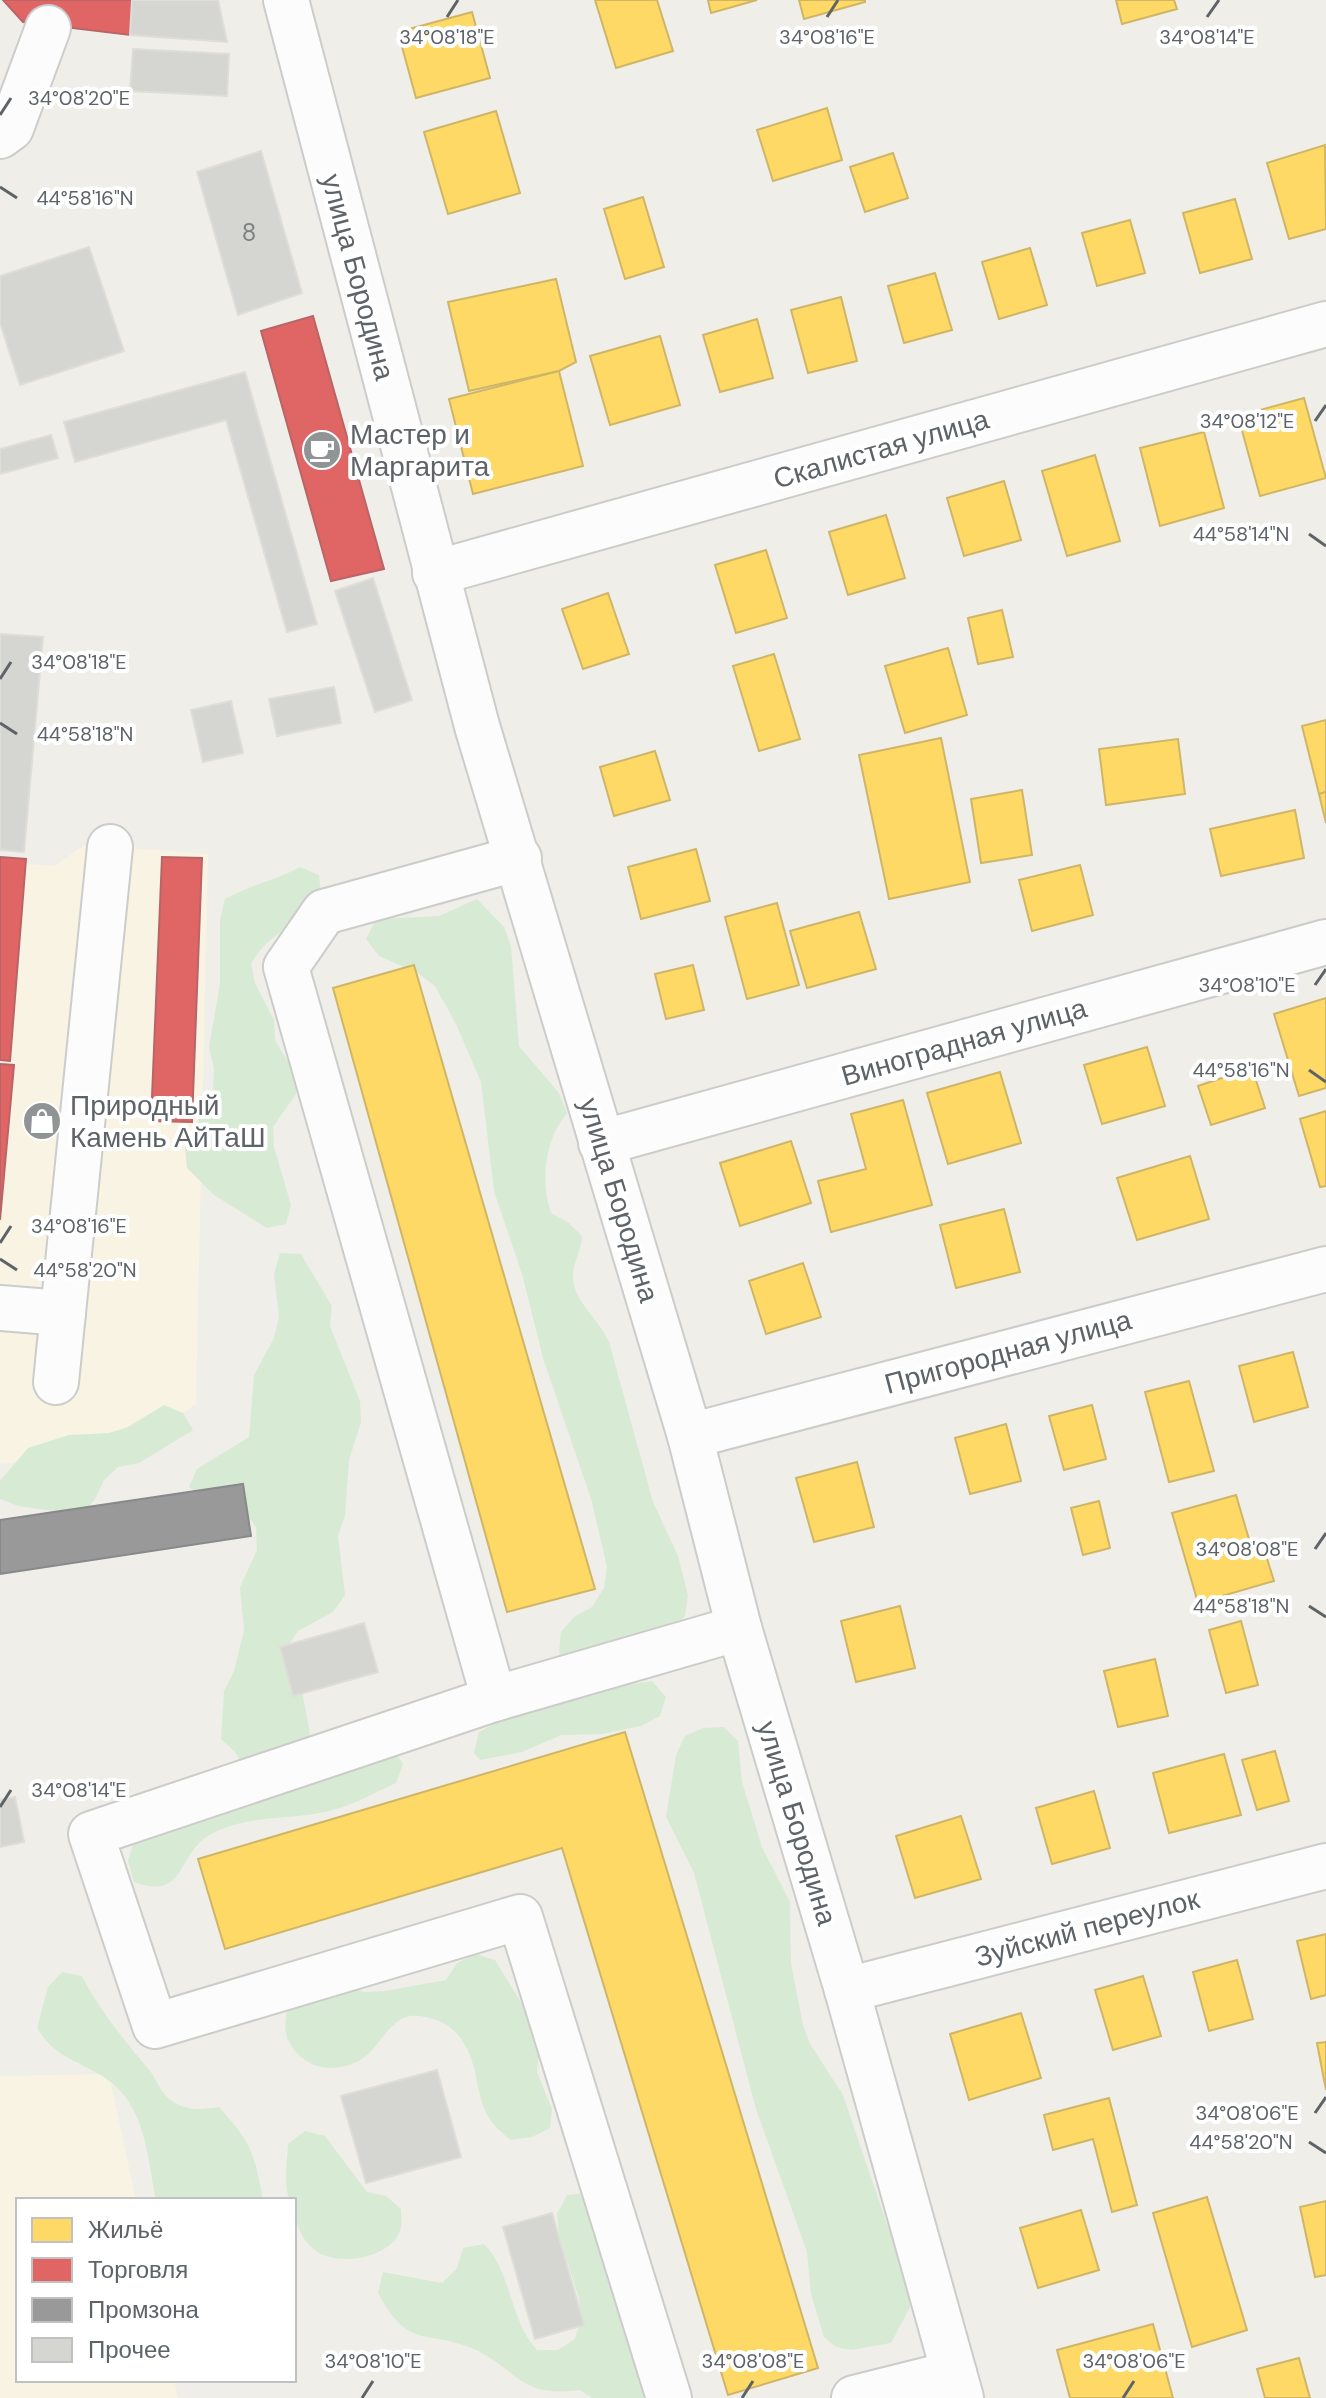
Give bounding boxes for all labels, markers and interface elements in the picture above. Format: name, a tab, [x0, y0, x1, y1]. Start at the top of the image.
text: 34°08'18"E	[399, 24, 495, 50]
text: 34°08'16"E	[779, 24, 875, 50]
text: 34°08'14"E	[1159, 24, 1255, 50]
text: 34°08'20"E	[28, 85, 130, 111]
street label: улица Бородина	[313, 170, 403, 385]
text: 44°58'16"N	[36, 185, 134, 211]
house number: 8	[242, 217, 256, 248]
street label: Скалистая улица	[769, 400, 993, 497]
text: 34°08'12"E	[1200, 408, 1294, 434]
place label: Мастер и Маргарита	[350, 416, 490, 485]
cafe icon: Мастер и Маргарита	[301, 429, 343, 471]
text: 44°58'14"N	[1193, 521, 1289, 547]
text: 34°08'18"E	[31, 649, 127, 675]
text: 44°58'18"N	[37, 721, 133, 747]
text: 34°08'10"E	[1199, 972, 1295, 998]
street label: Виноградная улица	[837, 989, 1091, 1095]
text: 44°58'16"N	[1192, 1057, 1290, 1083]
place label: Природный Камень АйТаШ	[70, 1087, 266, 1156]
street label: улица Бородина	[570, 1093, 668, 1307]
shop icon: Природный Камень АйТаШ	[21, 1100, 63, 1142]
text: 34°08'16"E	[31, 1213, 127, 1239]
text: 44°58'20"N	[33, 1257, 137, 1283]
street label: Пригородная улица	[881, 1301, 1136, 1403]
text: 34°08'08"E	[1196, 1536, 1298, 1562]
text: 44°58'18"N	[1193, 1593, 1289, 1619]
street label: улица Бородина	[748, 1716, 846, 1930]
text: 34°08'14"E	[31, 1777, 127, 1803]
street label: Зуйский переулок	[971, 1880, 1204, 1976]
text: 34°08'06"E	[1195, 2100, 1299, 2126]
text: 44°58'20"N	[1189, 2129, 1293, 2155]
legend	[16, 2198, 296, 2382]
text: Жильё	[88, 2214, 163, 2245]
text: Торговля	[88, 2254, 188, 2285]
text: Промзона	[88, 2294, 200, 2325]
text: Прочее	[88, 2334, 171, 2365]
text: 34°08'10"E	[325, 2348, 421, 2374]
text: 34°08'08"E	[702, 2348, 804, 2374]
text: 34°08'06"E	[1082, 2348, 1186, 2374]

